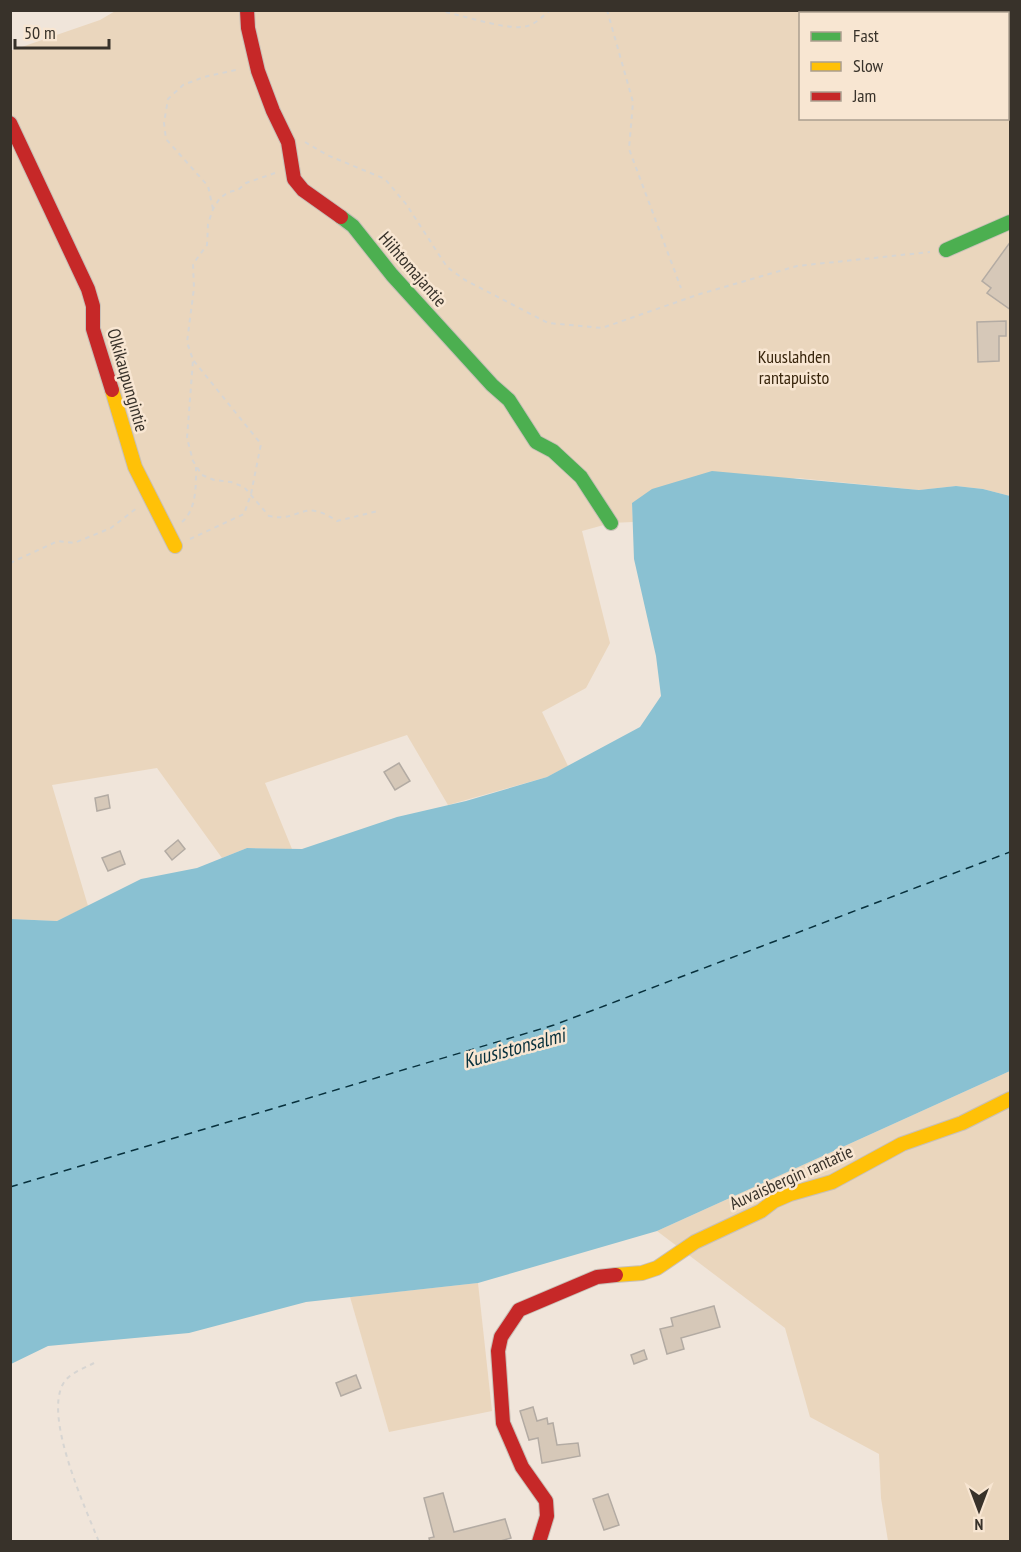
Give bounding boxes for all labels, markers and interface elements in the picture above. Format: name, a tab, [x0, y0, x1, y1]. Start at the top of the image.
scale bar	[15, 12, 110, 50]
legend	[799, 12, 1009, 120]
text: 50 m	[24, 21, 56, 44]
text: Fast	[853, 24, 879, 47]
text: Slow	[853, 54, 884, 77]
text: Jam	[852, 84, 876, 107]
street label: Hiihtomajantie	[374, 227, 452, 311]
street label: Olkikaupungintie	[102, 326, 154, 434]
park label: Kuuslahden rantapuisto	[758, 345, 830, 389]
water label: Kuusistonsalmi	[460, 1021, 570, 1074]
street label: Auvaisbergin rantatie	[726, 1140, 856, 1214]
north arrow	[949, 1480, 1009, 1540]
text: N	[975, 1515, 983, 1535]

